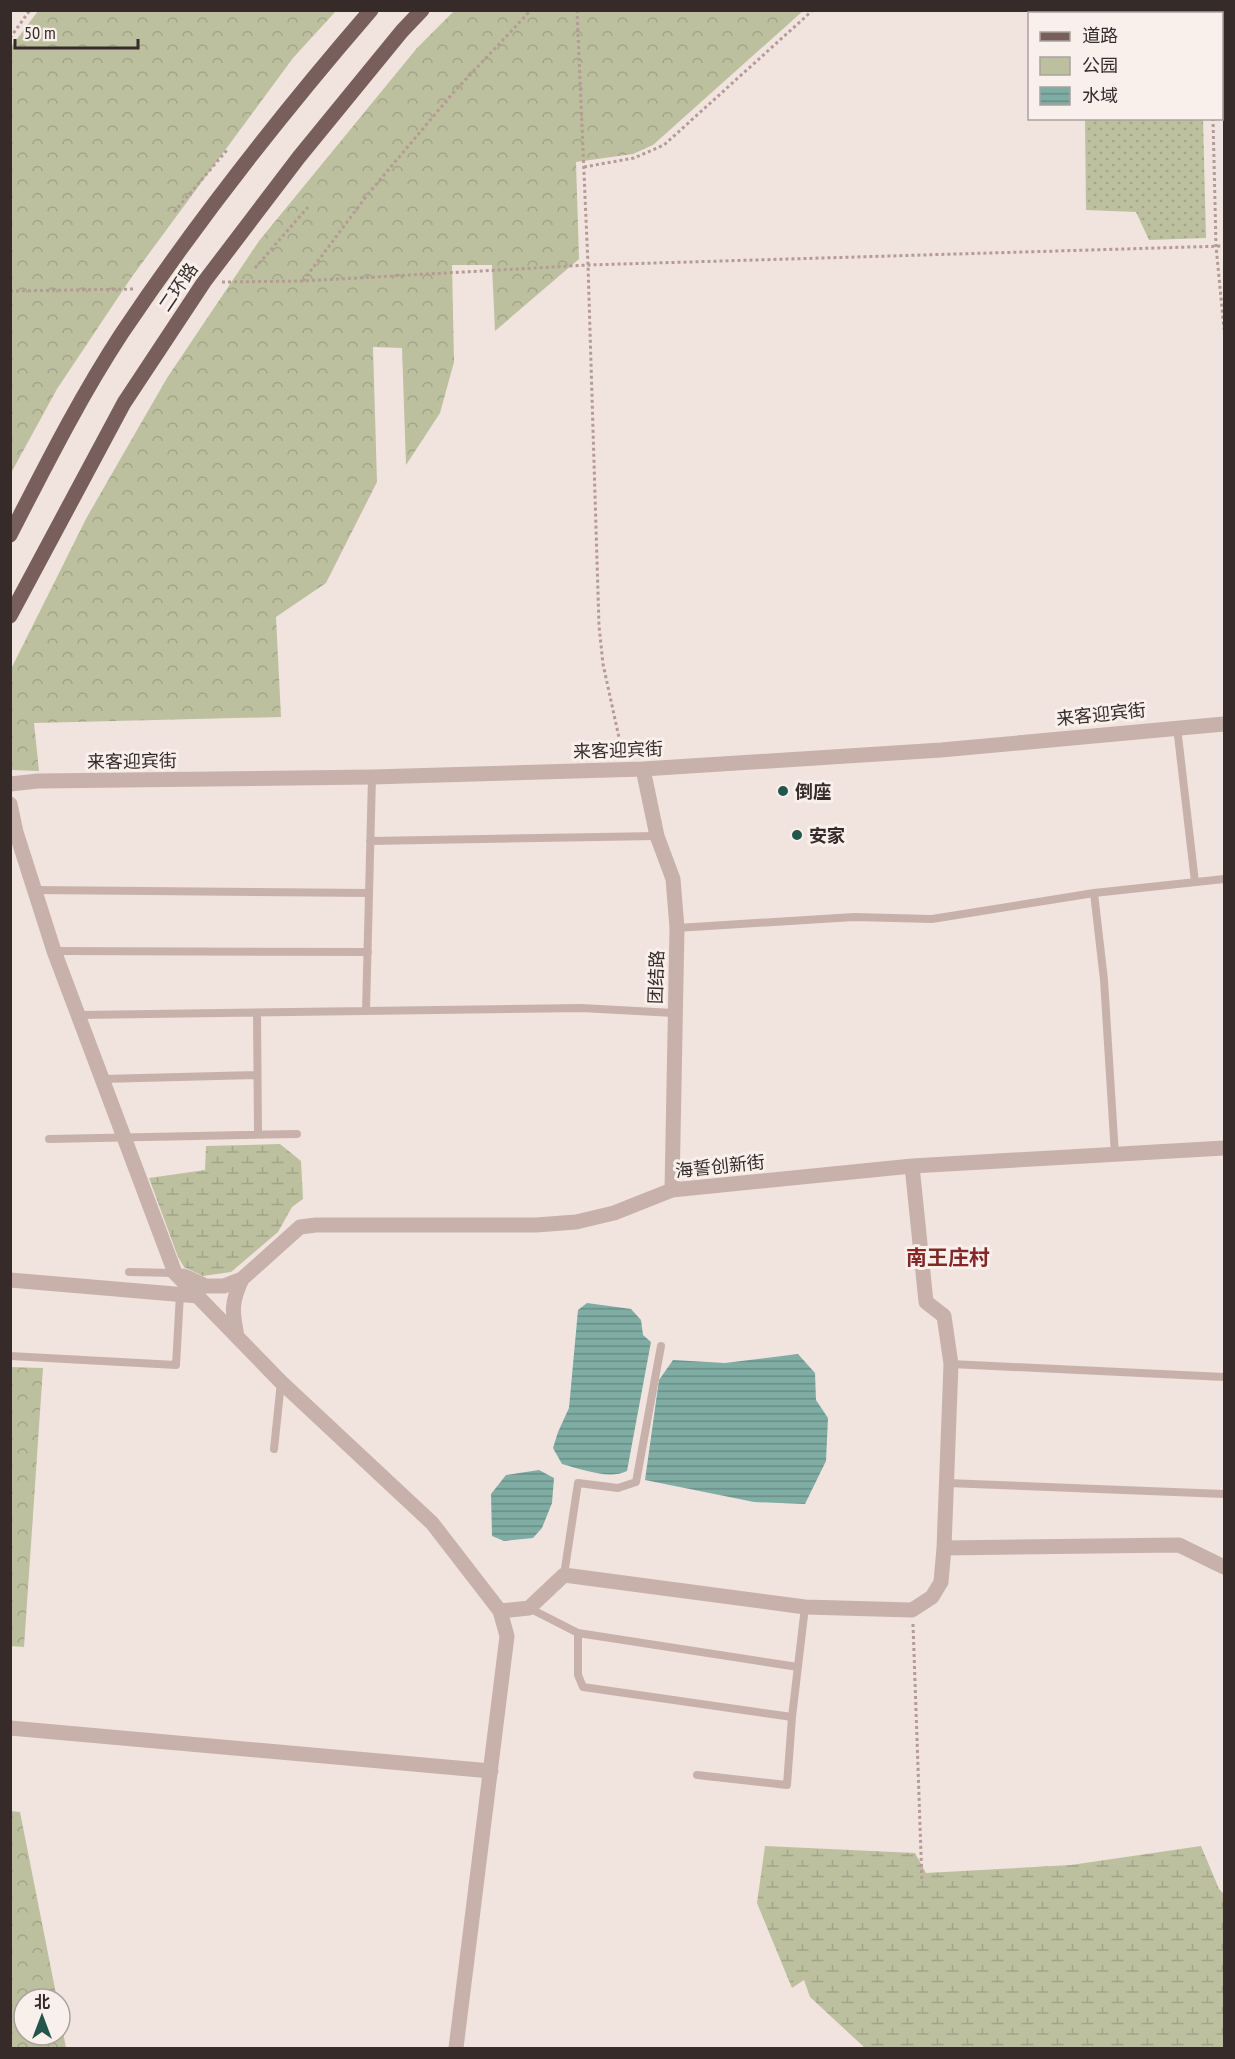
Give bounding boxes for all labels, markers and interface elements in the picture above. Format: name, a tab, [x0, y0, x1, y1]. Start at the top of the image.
scale bar	[15, 12, 138, 50]
legend	[1028, 12, 1223, 120]
text: 50 m	[24, 21, 56, 44]
text: 道路	[1082, 24, 1118, 47]
text: 公园	[1082, 54, 1118, 77]
text: 水域	[1082, 84, 1118, 107]
street label: 二环路	[153, 258, 203, 316]
street label: 来客迎宾街	[1055, 698, 1147, 730]
street label: 来客迎宾街	[573, 737, 663, 763]
street label: 来客迎宾街	[87, 749, 177, 773]
place label: 倒座	[795, 780, 831, 803]
marker: 倒座	[776, 784, 790, 798]
place label: 安家	[809, 824, 845, 847]
marker: 安家	[790, 828, 804, 842]
street label: 团结路	[644, 950, 668, 1004]
street label: 海誓创新街	[674, 1150, 766, 1182]
district label: 南王庄村	[906, 1244, 990, 1271]
north arrow	[12, 1987, 72, 2047]
text: 北	[34, 1992, 50, 2012]

